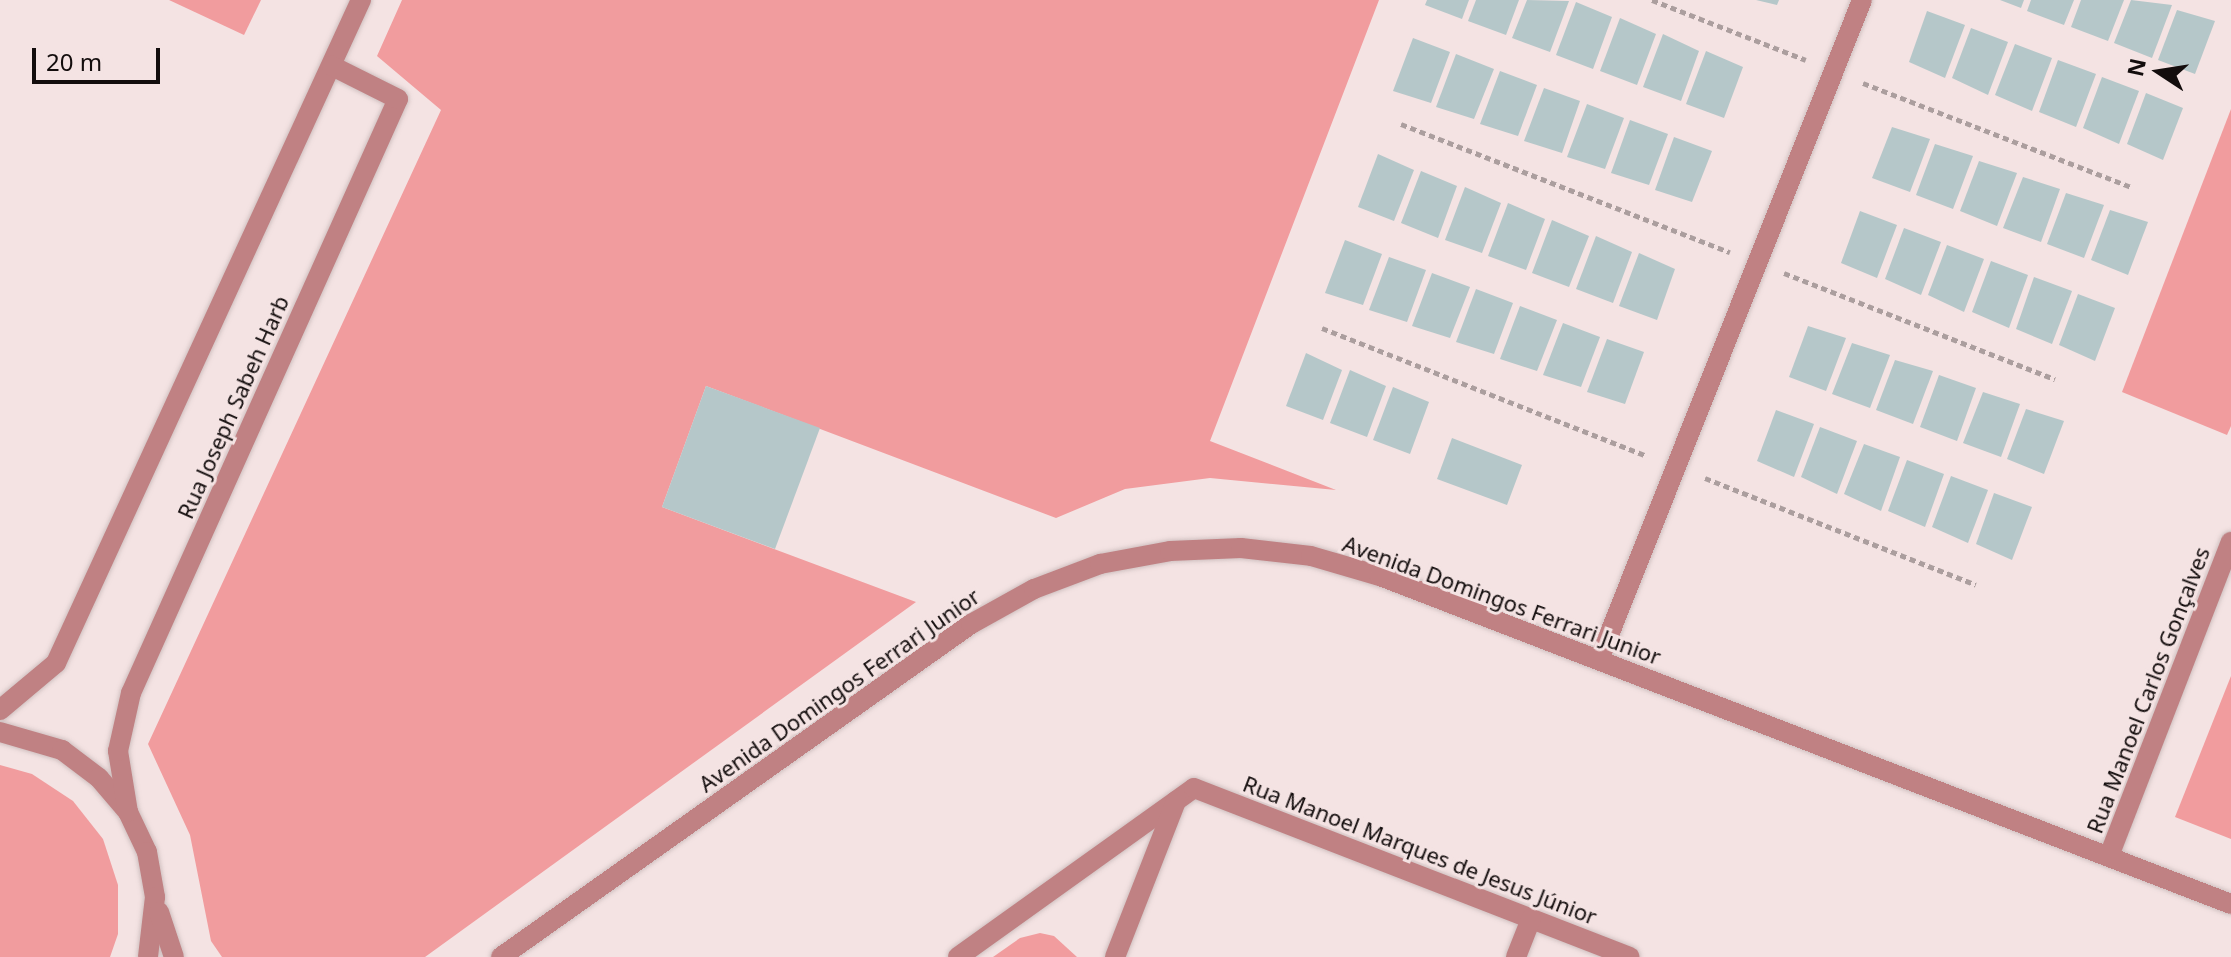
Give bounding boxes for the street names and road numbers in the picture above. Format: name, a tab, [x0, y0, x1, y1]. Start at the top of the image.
street label: Rua Joseph Sabeh Harb	[172, 291, 294, 523]
street label: Avenida Domingos Ferrari Junior	[1339, 530, 1665, 670]
street label: Rua Manoel Carlos Gonçalves	[2081, 543, 2215, 837]
street label: Avenida Domingos Ferrari Junior	[694, 583, 984, 797]
street label: Rua Manoel Marques de Jesus Júnior	[1239, 770, 1601, 930]

